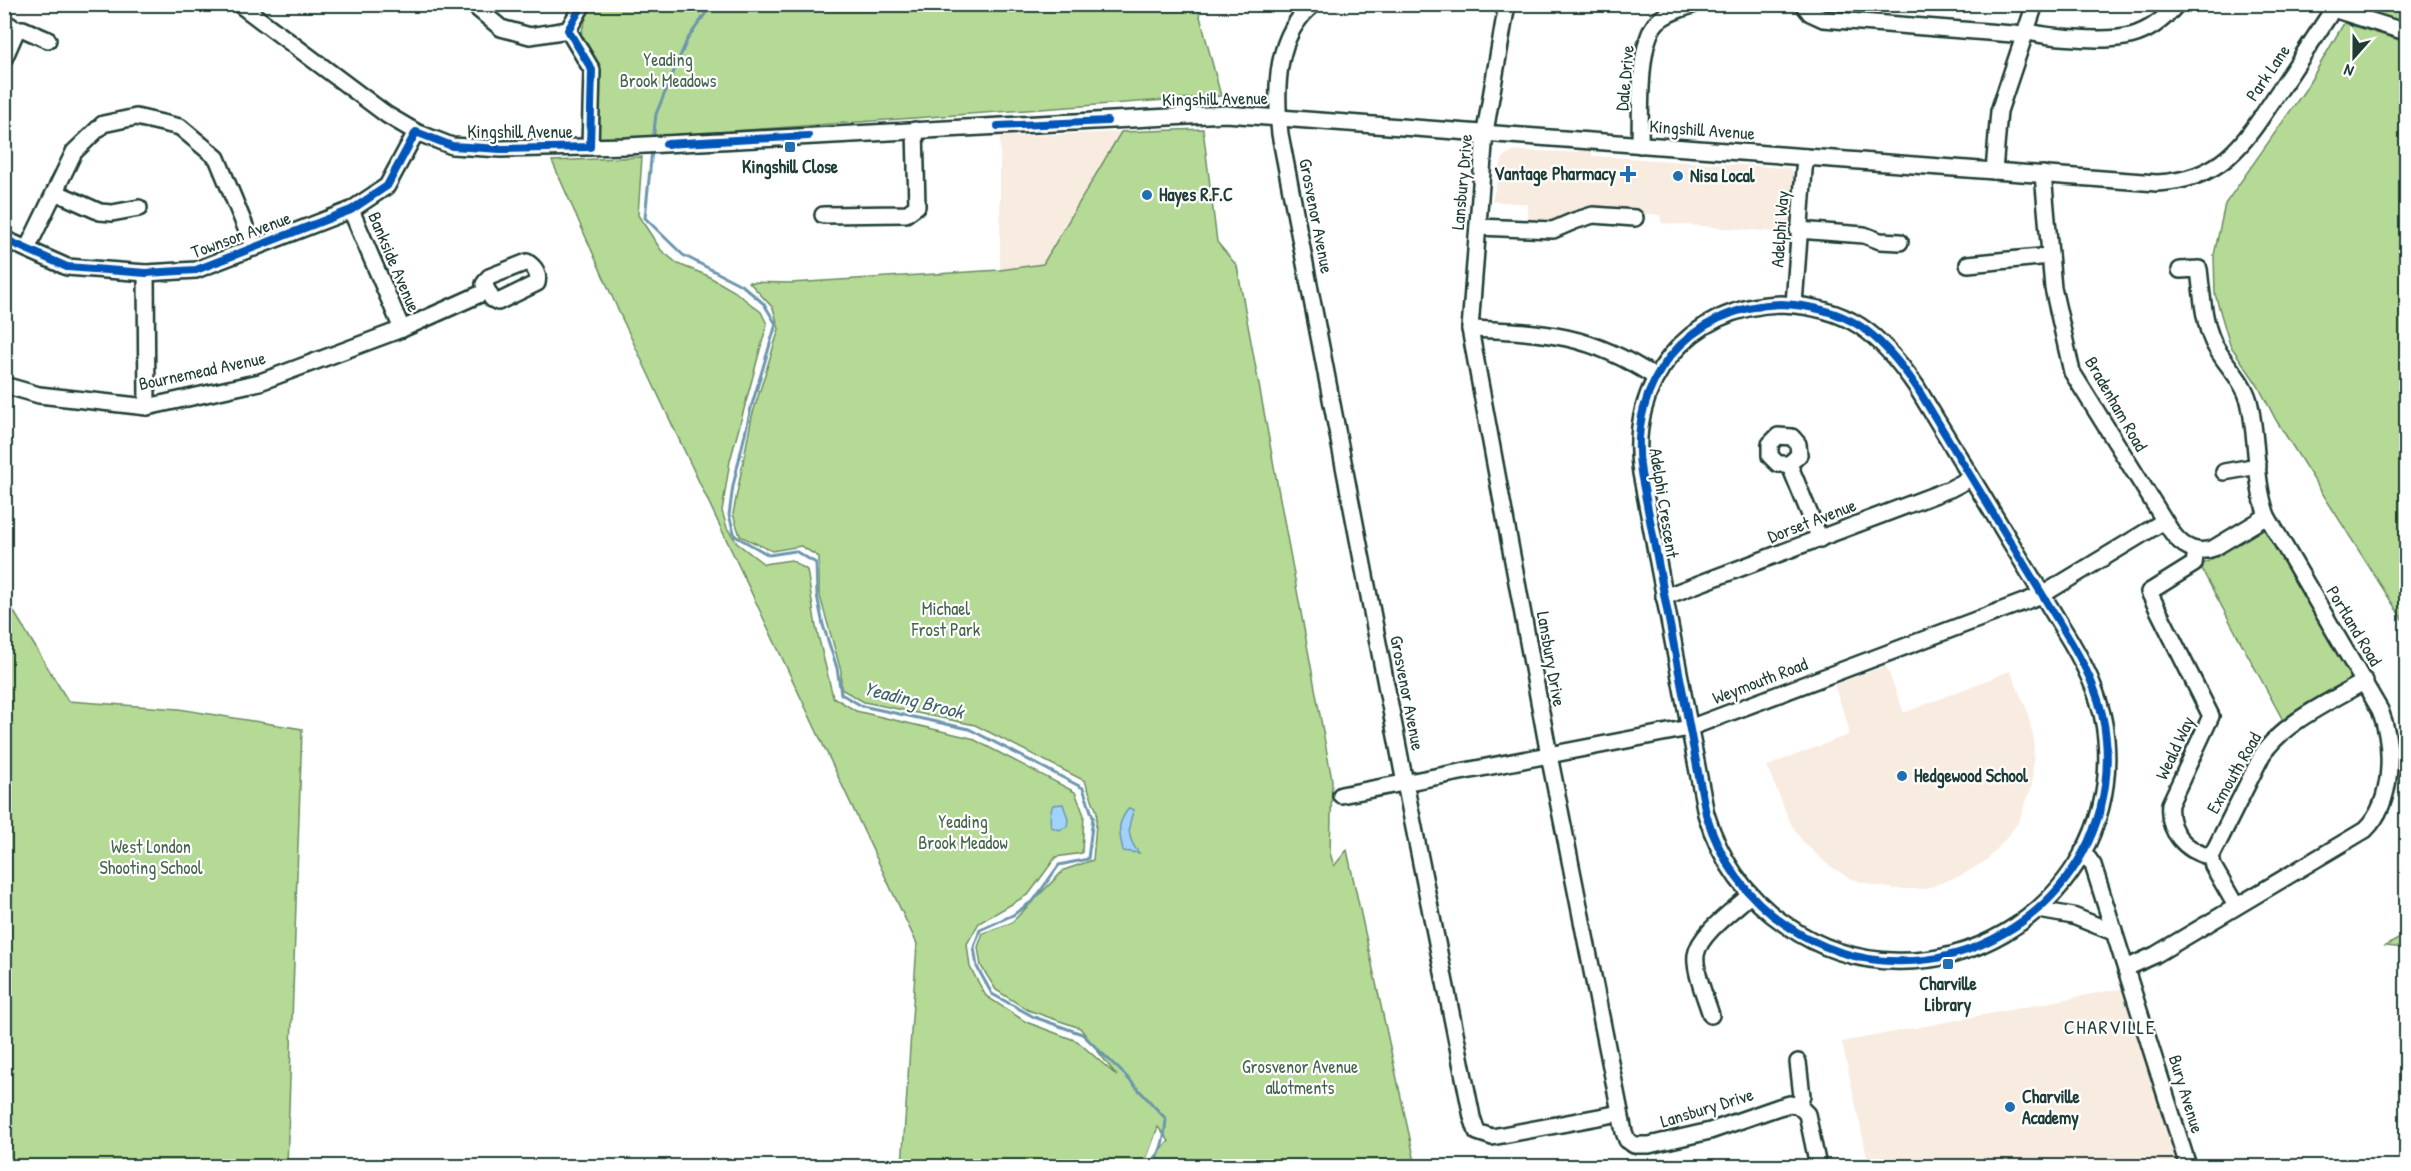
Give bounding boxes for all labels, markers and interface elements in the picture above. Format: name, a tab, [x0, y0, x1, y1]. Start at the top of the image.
north arrow	[2324, 27, 2384, 87]
street label: Park Lane	[2240, 39, 2296, 106]
street label: Dale Drive	[1609, 44, 1640, 112]
park label: Yeading Brook Meadows	[620, 47, 716, 93]
text: N	[2340, 59, 2357, 83]
street label: Kingshill Avenue	[1162, 85, 1268, 112]
street label: Kingshill Avenue	[1648, 113, 1756, 146]
street label: Kingshill Avenue	[467, 119, 573, 144]
street label: Lansbury Drive	[1445, 133, 1478, 231]
marker: Kingshill Close	[783, 140, 797, 154]
place label: Kingshill Close	[742, 154, 839, 180]
street label: Grosvenor Avenue	[1293, 156, 1340, 275]
place label: Vantage Pharmacy	[1494, 161, 1616, 187]
place label: Nisa Local	[1690, 163, 1756, 188]
marker: Vantage Pharmacy	[1621, 167, 1635, 181]
marker: Nisa Local	[1671, 169, 1685, 183]
place label: Hayes R.F.C	[1159, 182, 1233, 208]
marker: Hayes R.F.C	[1140, 188, 1154, 202]
street label: Adelphi Way	[1764, 189, 1795, 268]
street label: Townson Avenue	[188, 205, 294, 264]
street label: Bankside Avenue	[362, 208, 427, 316]
street label: Bournemead Avenue	[136, 345, 268, 396]
street label: Bradenham Road	[2079, 352, 2154, 456]
street label: Adelphi Crescent	[1643, 446, 1686, 560]
street label: Dorset Avenue	[1764, 492, 1860, 549]
street label: Portland Road	[2321, 581, 2388, 671]
park label: Michael Frost Park	[911, 596, 981, 642]
street label: Lansbury Drive	[1531, 609, 1572, 708]
street label: Grosvenor Avenue	[1384, 633, 1431, 752]
street label: Weymouth Road	[1709, 651, 1811, 710]
water label: Yeading Brook	[861, 674, 968, 726]
street label: Weald Way	[2149, 712, 2200, 783]
street label: Exmouth Road	[2200, 727, 2267, 818]
place label: Hedgewood School	[1914, 763, 2029, 789]
marker: Hedgewood School	[1895, 769, 1909, 783]
park label: Yeading Brook Meadow	[918, 809, 1008, 855]
park label: West London Shooting School	[100, 834, 203, 880]
marker: Charville Library	[1941, 957, 1955, 971]
place label: Charville Library	[1919, 971, 1978, 1018]
district label: CHARVILLE	[2064, 1013, 2156, 1040]
street label: Bury Avenue	[2163, 1052, 2210, 1136]
park label: Grosvenor Avenue allotments	[1242, 1054, 1358, 1100]
street label: Lansbury Drive	[1657, 1082, 1756, 1134]
place label: Charville Academy	[2022, 1084, 2080, 1131]
marker: Charville Academy	[2003, 1100, 2017, 1114]

